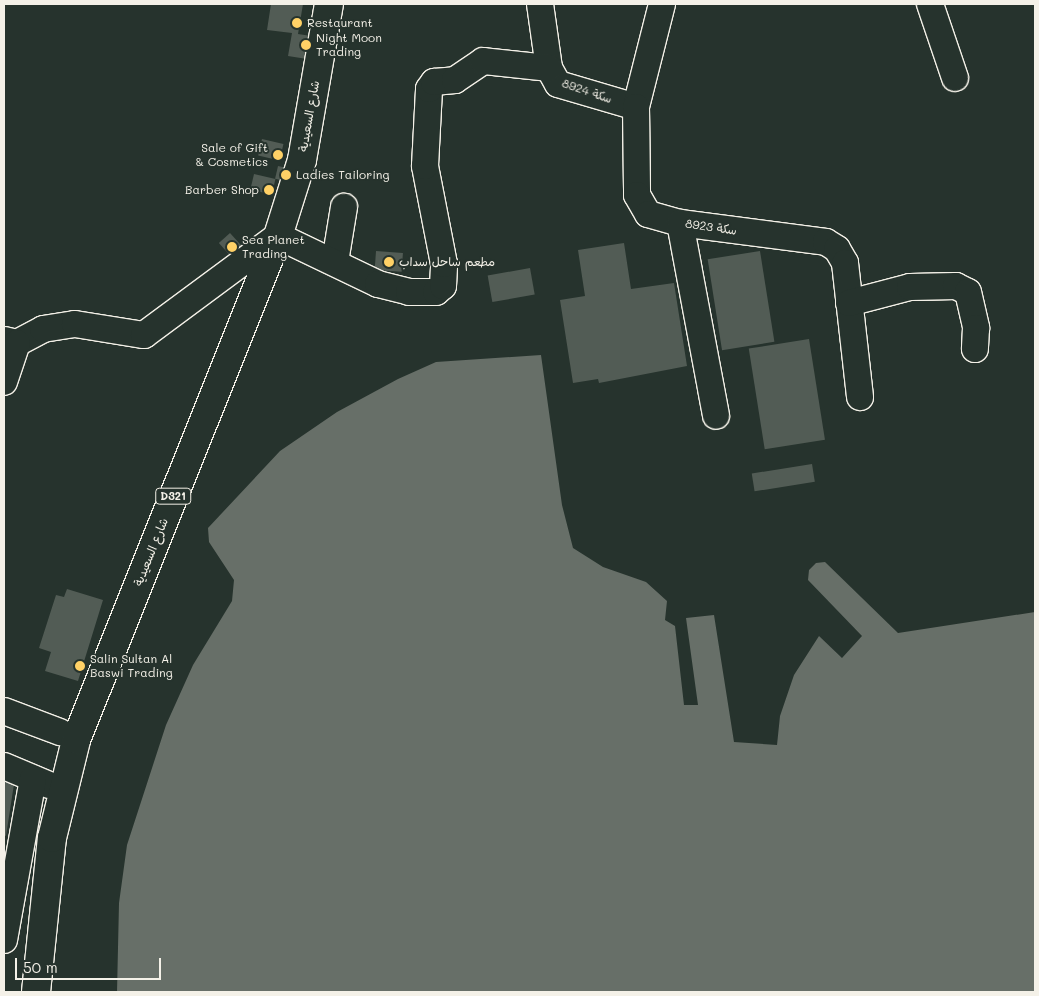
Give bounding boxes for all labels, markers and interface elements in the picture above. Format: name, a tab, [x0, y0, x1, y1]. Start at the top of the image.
place label: Restaurant	[307, 16, 373, 30]
marker: Restaurant	[291, 17, 303, 29]
place label: Night Moon Trading	[316, 31, 382, 59]
marker: Night Moon Trading	[300, 39, 312, 51]
street label: سكة 8924	[560, 76, 614, 106]
street label: شارع السعيدية	[296, 79, 322, 153]
place label: Sale of Gift & Cosmetics	[195, 141, 268, 169]
marker: Sale of Gift & Cosmetics	[272, 149, 284, 161]
place label: Ladies Tailoring	[296, 168, 389, 182]
marker: Ladies Tailoring	[280, 169, 292, 181]
place label: Barber Shop	[185, 183, 259, 197]
marker: Barber Shop	[263, 184, 275, 196]
street label: سكة 8923	[684, 216, 738, 238]
place label: Sea Planet Trading	[242, 233, 305, 261]
marker: Sea Planet Trading	[226, 241, 238, 253]
place label: مطعم ساحل سداب	[399, 255, 495, 269]
marker: مطعم ساحل سداب	[383, 256, 395, 268]
road number: D321	[154, 488, 192, 504]
street label: شارع السعيدية	[131, 516, 171, 588]
place label: Salin Sultan Al Baswi Trading	[90, 652, 173, 680]
marker: Salin Sultan Al Baswi Trading	[74, 660, 86, 672]
scale bar	[18, 948, 164, 980]
text: 50 m	[23, 957, 58, 977]

